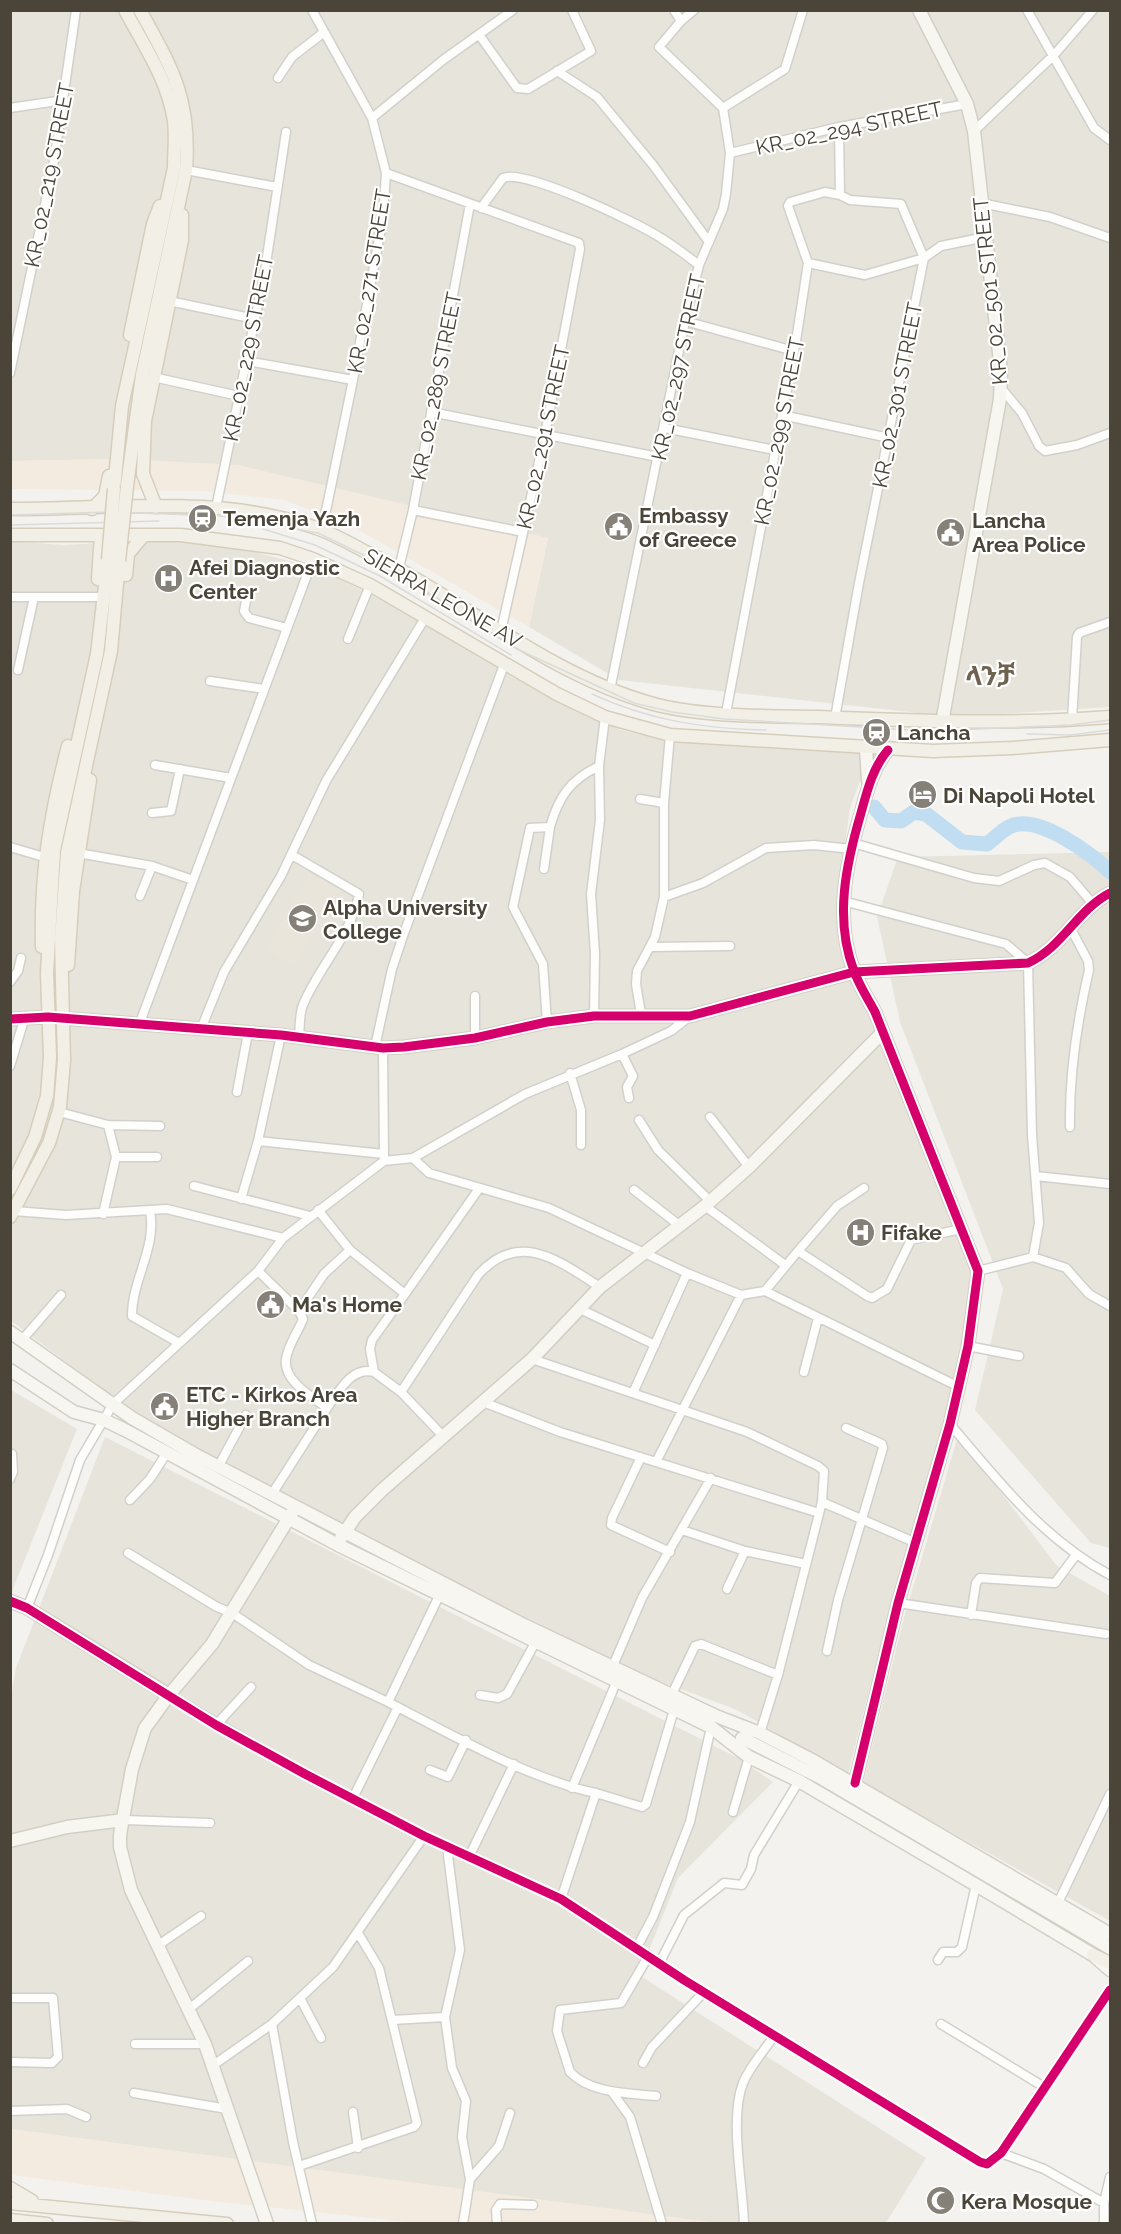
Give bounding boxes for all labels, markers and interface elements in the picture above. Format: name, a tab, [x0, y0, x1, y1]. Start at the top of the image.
street label: KR_02_219 STREET	[19, 80, 79, 270]
street label: KR_02_294 STREET	[753, 96, 945, 160]
street label: KR_02_271 STREET	[342, 187, 396, 375]
street label: KR_02_501 STREET	[968, 196, 1012, 386]
street label: KR_02_229 STREET	[218, 252, 278, 443]
street label: KR_02_297 STREET	[646, 271, 710, 462]
street label: KR_02_289 STREET	[405, 290, 467, 482]
street label: KR_02_301 STREET	[867, 300, 927, 490]
street label: KR_02_299 STREET	[749, 335, 810, 527]
street label: KR_02_291 STREET	[511, 342, 575, 531]
station icon: Temenja Yazh	[186, 502, 218, 534]
place label: Embassy of Greece	[639, 503, 737, 552]
place label: Temenja Yazh	[223, 506, 360, 531]
place label: Lancha Area Police	[972, 508, 1086, 557]
public building icon: Embassy of Greece	[602, 511, 634, 543]
public building icon: Lancha Area Police	[935, 516, 967, 548]
street label: SIERRA LEONE AV	[359, 543, 527, 653]
place label: Afei Diagnostic Center	[189, 555, 340, 604]
hospital icon: Afei Diagnostic Center	[152, 563, 184, 595]
district label: ላንቻ	[965, 660, 1015, 691]
station icon: Lancha	[860, 716, 892, 748]
place label: Lancha	[897, 720, 971, 745]
hotel icon: Di Napoli Hotel	[906, 779, 938, 811]
place label: Di Napoli Hotel	[943, 783, 1095, 808]
place label: Alpha University College	[323, 895, 488, 944]
school or university icon: Alpha University College	[286, 903, 318, 935]
hospital icon: Fifake	[844, 1216, 876, 1248]
place label: Fifake	[881, 1220, 942, 1245]
public building icon: Ma's Home	[255, 1288, 287, 1320]
place label: Ma's Home	[292, 1292, 403, 1317]
place label: ETC - Kirkos Area Higher Branch	[186, 1382, 357, 1431]
public building icon: ETC - Kirkos Area Higher Branch	[149, 1390, 181, 1422]
mosque icon: Kera Mosque	[924, 2185, 956, 2217]
place label: Kera Mosque	[961, 2189, 1092, 2214]

